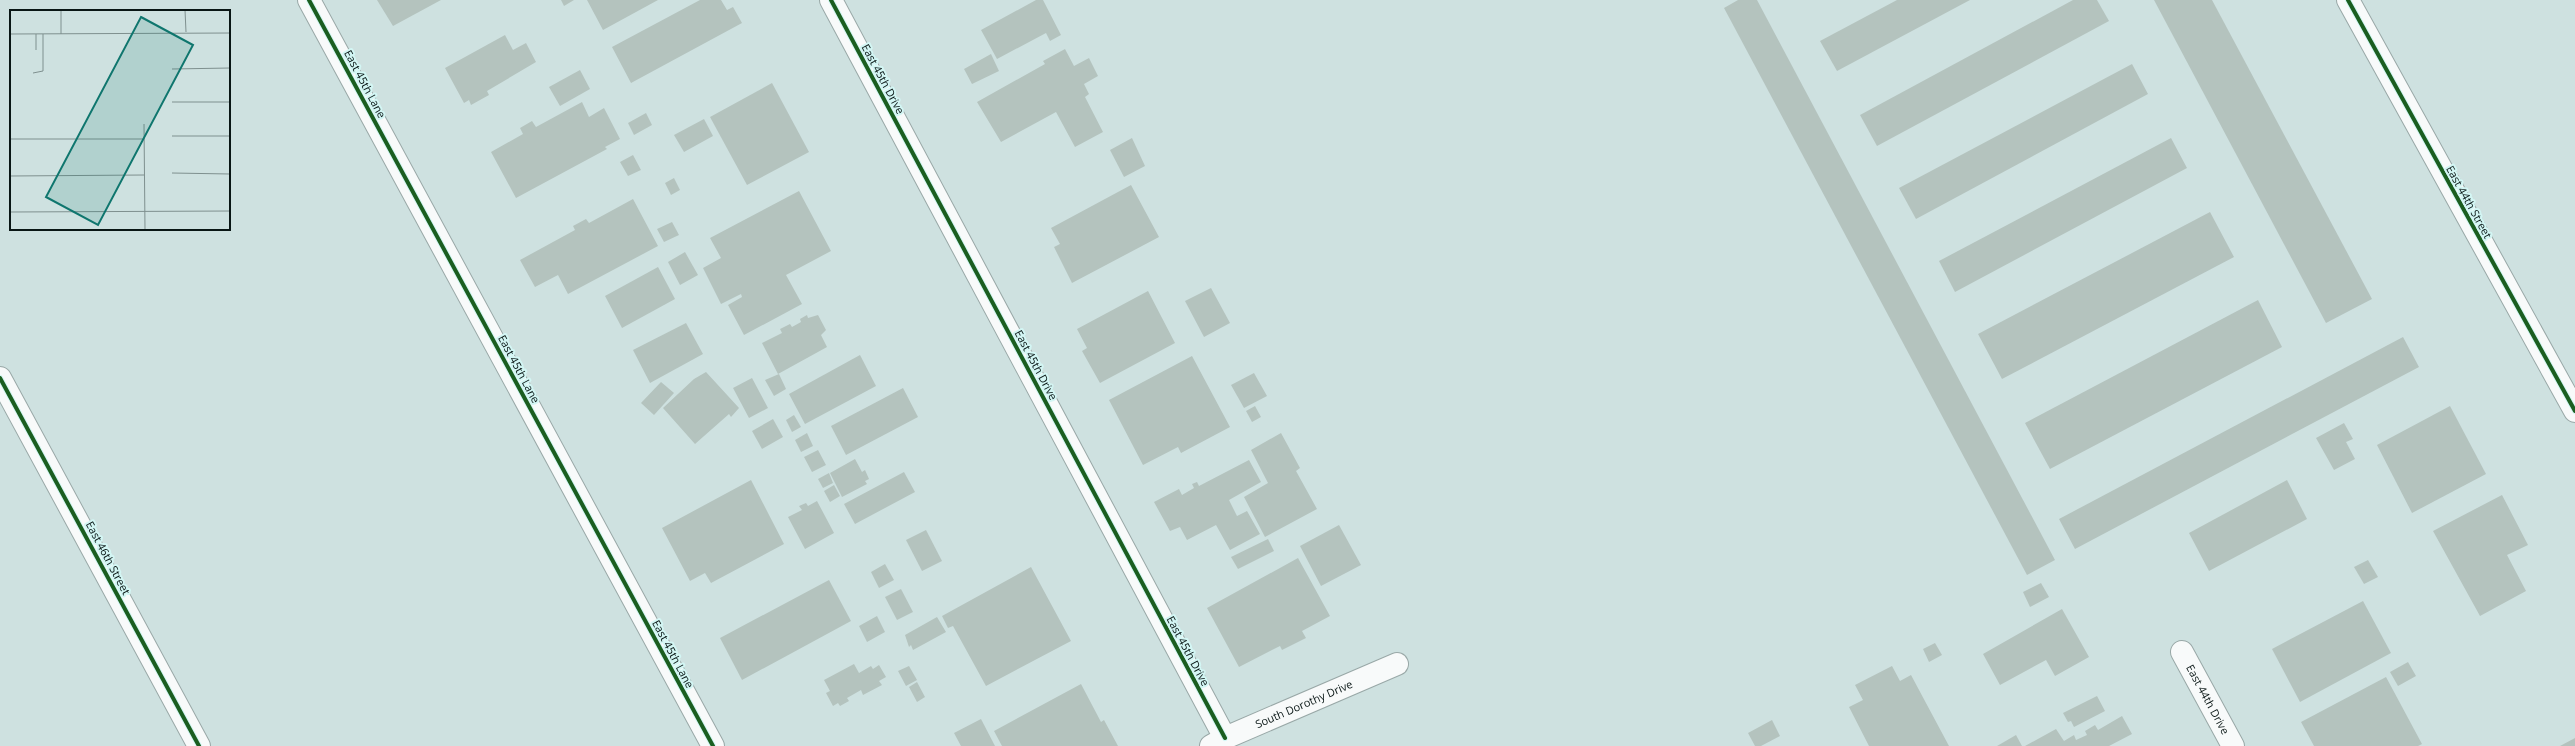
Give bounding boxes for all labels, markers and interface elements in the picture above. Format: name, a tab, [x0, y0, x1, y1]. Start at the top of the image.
inset map	[10, 10, 230, 230]
street label: East 45th Drive	[859, 41, 908, 116]
street label: East 45th Lane	[341, 47, 390, 120]
street label: East 44th Street	[2443, 163, 2496, 241]
street label: East 45th Drive	[1012, 327, 1061, 402]
street label: East 45th Lane	[495, 332, 544, 405]
street label: East 46th Street	[83, 518, 134, 597]
street label: East 45th Drive	[1164, 613, 1213, 688]
street label: East 45th Lane	[649, 617, 698, 690]
street label: East 44th Drive	[2183, 662, 2233, 737]
street label: South Dorothy Drive	[1253, 676, 1355, 731]

